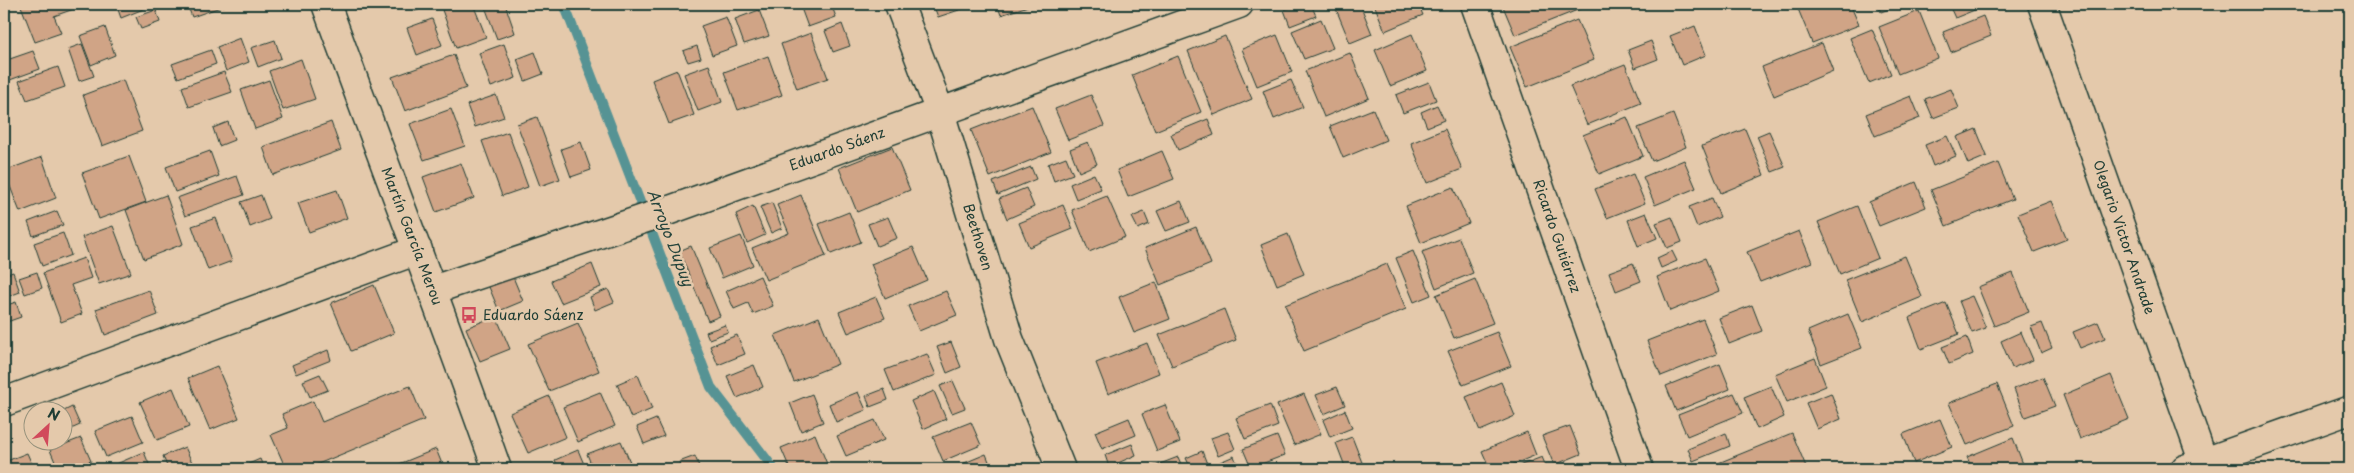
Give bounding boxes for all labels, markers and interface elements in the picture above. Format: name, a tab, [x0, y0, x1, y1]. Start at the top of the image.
street label: Eduardo Sáenz	[786, 121, 888, 176]
street label: Olegario Victor Andrade	[2088, 157, 2161, 317]
street label: Martín García Merou	[376, 164, 448, 308]
street label: Ricardo Gutiérrez	[1528, 176, 1587, 296]
water label: Arroyo Dupuy	[642, 186, 701, 291]
street label: Beethoven	[958, 201, 999, 273]
place label: Eduardo Sáenz	[483, 304, 584, 325]
bus stop icon: Eduardo Sáenz	[459, 305, 479, 325]
north arrow	[22, 400, 72, 450]
text: N	[44, 402, 64, 426]

